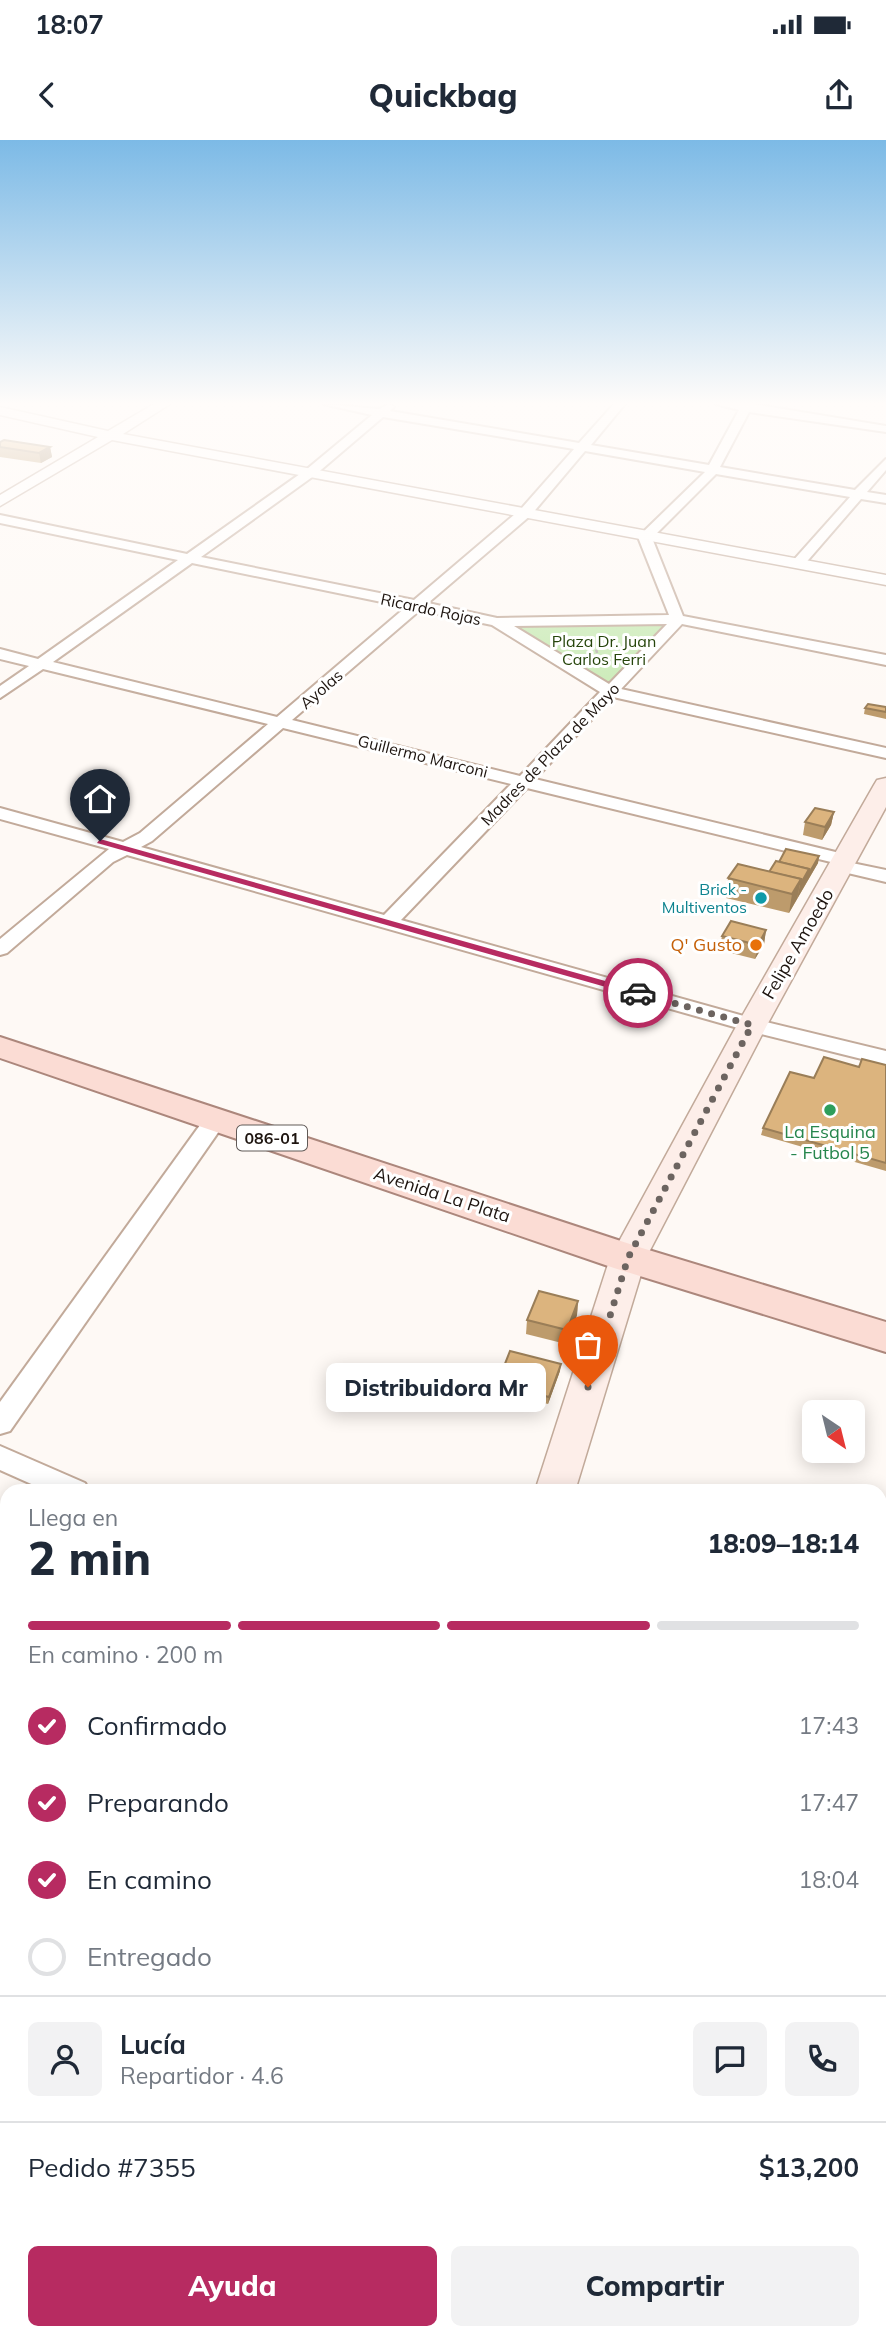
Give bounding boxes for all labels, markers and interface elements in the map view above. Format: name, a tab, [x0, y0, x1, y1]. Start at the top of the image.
text: 18:07	[35, 8, 104, 41]
text: Quickbag	[369, 75, 518, 115]
icon: back	[28, 76, 66, 114]
icon: share	[820, 76, 858, 114]
street label: Ricardo Rojas	[379, 589, 483, 629]
park label: Plaza Dr. Juan Carlos Ferri	[552, 631, 656, 669]
street label: Ayolas	[295, 665, 347, 713]
street label: Madres de Plaza de Mayo	[476, 678, 624, 830]
street label: Guillermo Marconi	[356, 730, 490, 782]
pin	[70, 769, 130, 841]
icon: home	[81, 780, 119, 818]
place label: Brick - Multiventos	[662, 879, 747, 917]
street label: Felipe Amoedo	[757, 884, 838, 1003]
marker: Brick - Multiventos	[753, 890, 769, 906]
place label: Q' Gusto	[671, 933, 742, 956]
marker: Q' Gusto	[748, 937, 764, 953]
courier	[603, 958, 673, 1028]
icon: car	[619, 974, 657, 1012]
marker: La Esquina - Futbol 5	[822, 1102, 838, 1118]
place label: La Esquina - Futbol 5	[784, 1120, 876, 1164]
road number: 086-01	[237, 1126, 307, 1150]
street label: Avenida La Plata	[371, 1162, 513, 1227]
pin	[558, 1315, 618, 1387]
icon: bag	[569, 1326, 607, 1364]
callout: Distribuidora Mr	[326, 1362, 546, 1412]
text: Distribuidora Mr	[344, 1373, 528, 1402]
north arrow	[802, 1400, 864, 1463]
map controls	[802, 1400, 865, 1463]
text: Llega en	[28, 1503, 118, 1532]
text: 18:09–18:14	[708, 1527, 859, 1560]
text: 2 min	[28, 1529, 151, 1587]
text: En camino · 200 m	[28, 1640, 223, 1669]
icon: check	[28, 1707, 66, 1745]
text: Confirmado	[87, 1709, 227, 1742]
text: 17:43	[799, 1711, 859, 1740]
icon: check	[28, 1784, 66, 1822]
text: Preparando	[87, 1786, 229, 1819]
text: 17:47	[799, 1788, 859, 1817]
icon: check	[28, 1861, 66, 1899]
text: En camino	[87, 1863, 212, 1896]
text: 18:04	[799, 1865, 859, 1894]
text: Entregado	[87, 1940, 212, 1973]
button: person	[28, 2022, 102, 2096]
button: chat	[693, 2022, 767, 2096]
button: phone	[785, 2022, 859, 2096]
text: Lucía	[120, 2028, 186, 2061]
text: Repartidor · 4.6	[120, 2061, 284, 2090]
text: Pedido #7355	[28, 2151, 196, 2184]
text: $13,200	[759, 2151, 859, 2184]
button: Ayuda	[28, 2246, 437, 2326]
button: Compartir	[451, 2246, 859, 2326]

